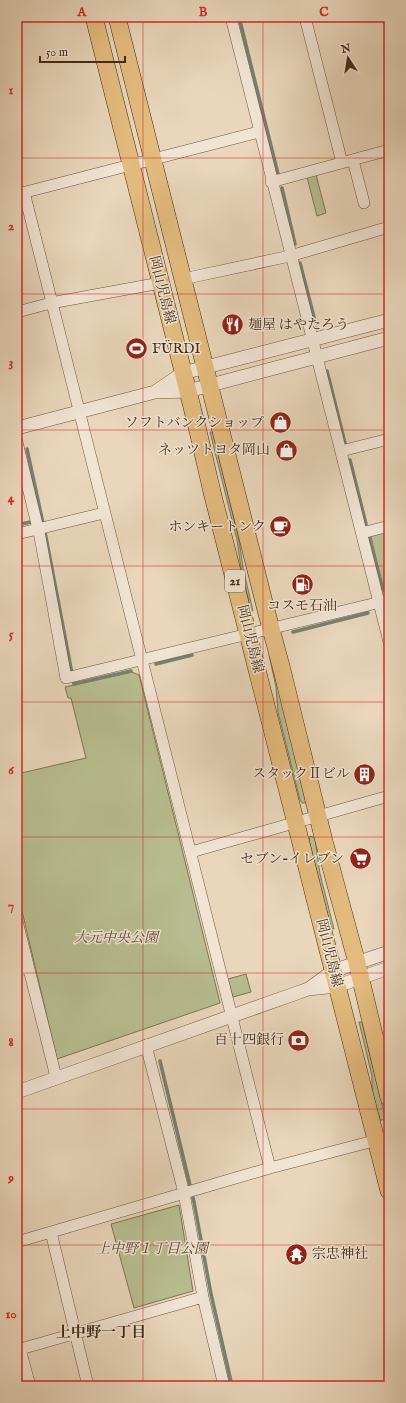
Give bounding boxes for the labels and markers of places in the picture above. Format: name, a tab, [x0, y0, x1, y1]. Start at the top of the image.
restaurant icon: 麺屋 はやたろう	[220, 312, 246, 338]
place label: 麺屋 はやたろう	[248, 316, 349, 334]
sports icon: FÜRDI	[124, 336, 150, 362]
place label: FÜRDI	[152, 339, 200, 358]
shop icon: ソフトバンクショップ	[267, 410, 293, 436]
place label: ソフトバンクショップ	[125, 414, 264, 432]
shop icon: ネッツトヨタ岡山	[273, 437, 299, 463]
place label: ネッツトヨタ岡山	[158, 441, 270, 459]
cafe icon: ホンキートンク	[268, 514, 294, 540]
place label: ホンキートンク	[168, 518, 266, 536]
fuel station icon: コスモ石油	[289, 571, 315, 597]
place label: コスモ石油	[267, 597, 337, 615]
building icon: スタックⅡビル	[352, 761, 378, 787]
place label: スタックⅡビル	[252, 765, 350, 783]
supermarket icon: セブン-イレブン	[347, 846, 373, 872]
place label: セブン-イレブン	[241, 850, 344, 868]
bank icon: 百十四銀行	[286, 1027, 312, 1053]
place label: 百十四銀行	[214, 1031, 284, 1049]
temple icon: 宗忠神社	[283, 1241, 309, 1267]
place label: 宗忠神社	[312, 1245, 368, 1263]

